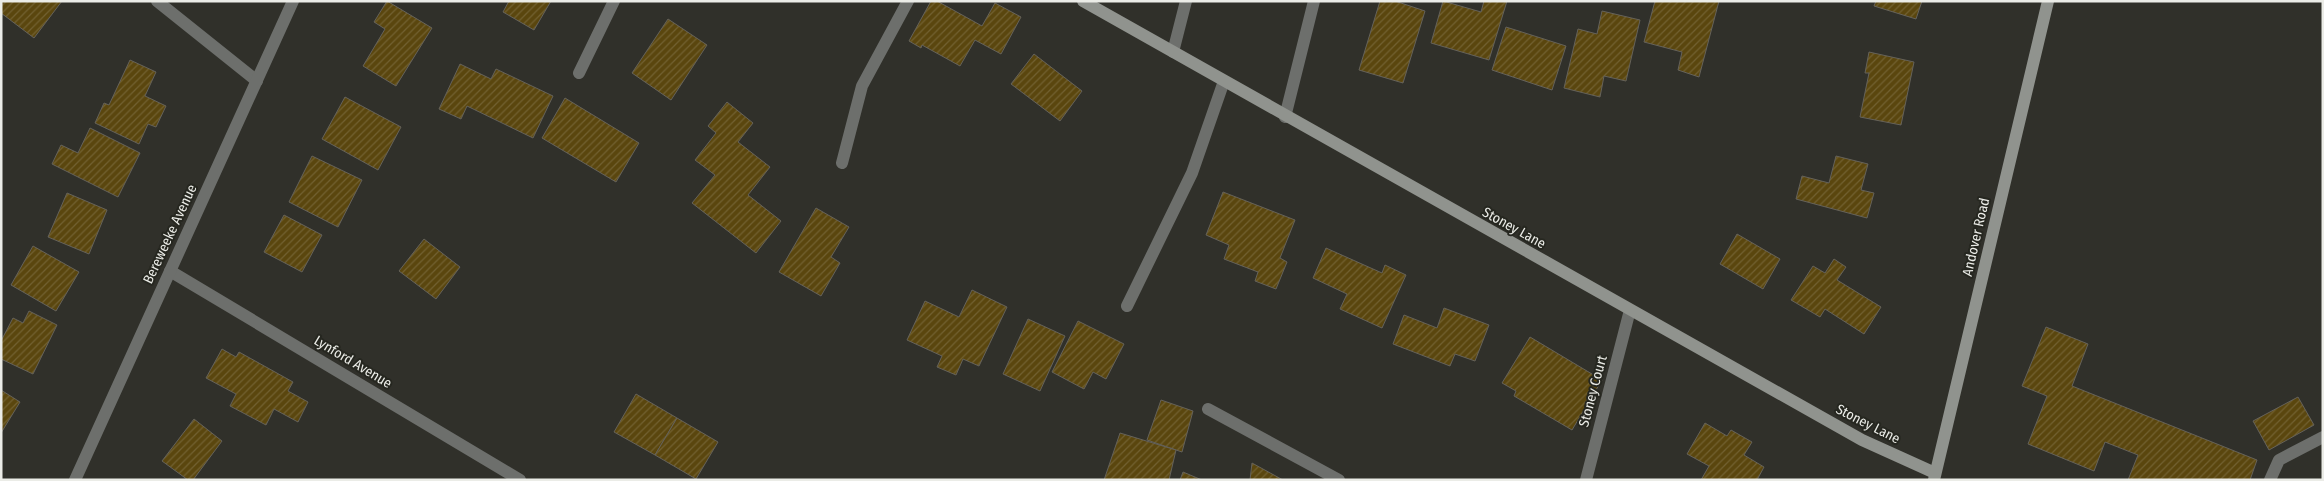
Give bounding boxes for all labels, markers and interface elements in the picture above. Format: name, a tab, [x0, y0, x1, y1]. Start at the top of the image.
street label: Bereweeke Avenue	[140, 182, 200, 286]
street label: Andover Road	[1959, 196, 1993, 278]
street label: Stoney Lane	[1479, 204, 1549, 252]
street label: Lynford Avenue	[311, 332, 395, 392]
street label: Stoney Court	[1575, 353, 1611, 429]
street label: Stoney Lane	[1833, 401, 1903, 447]

